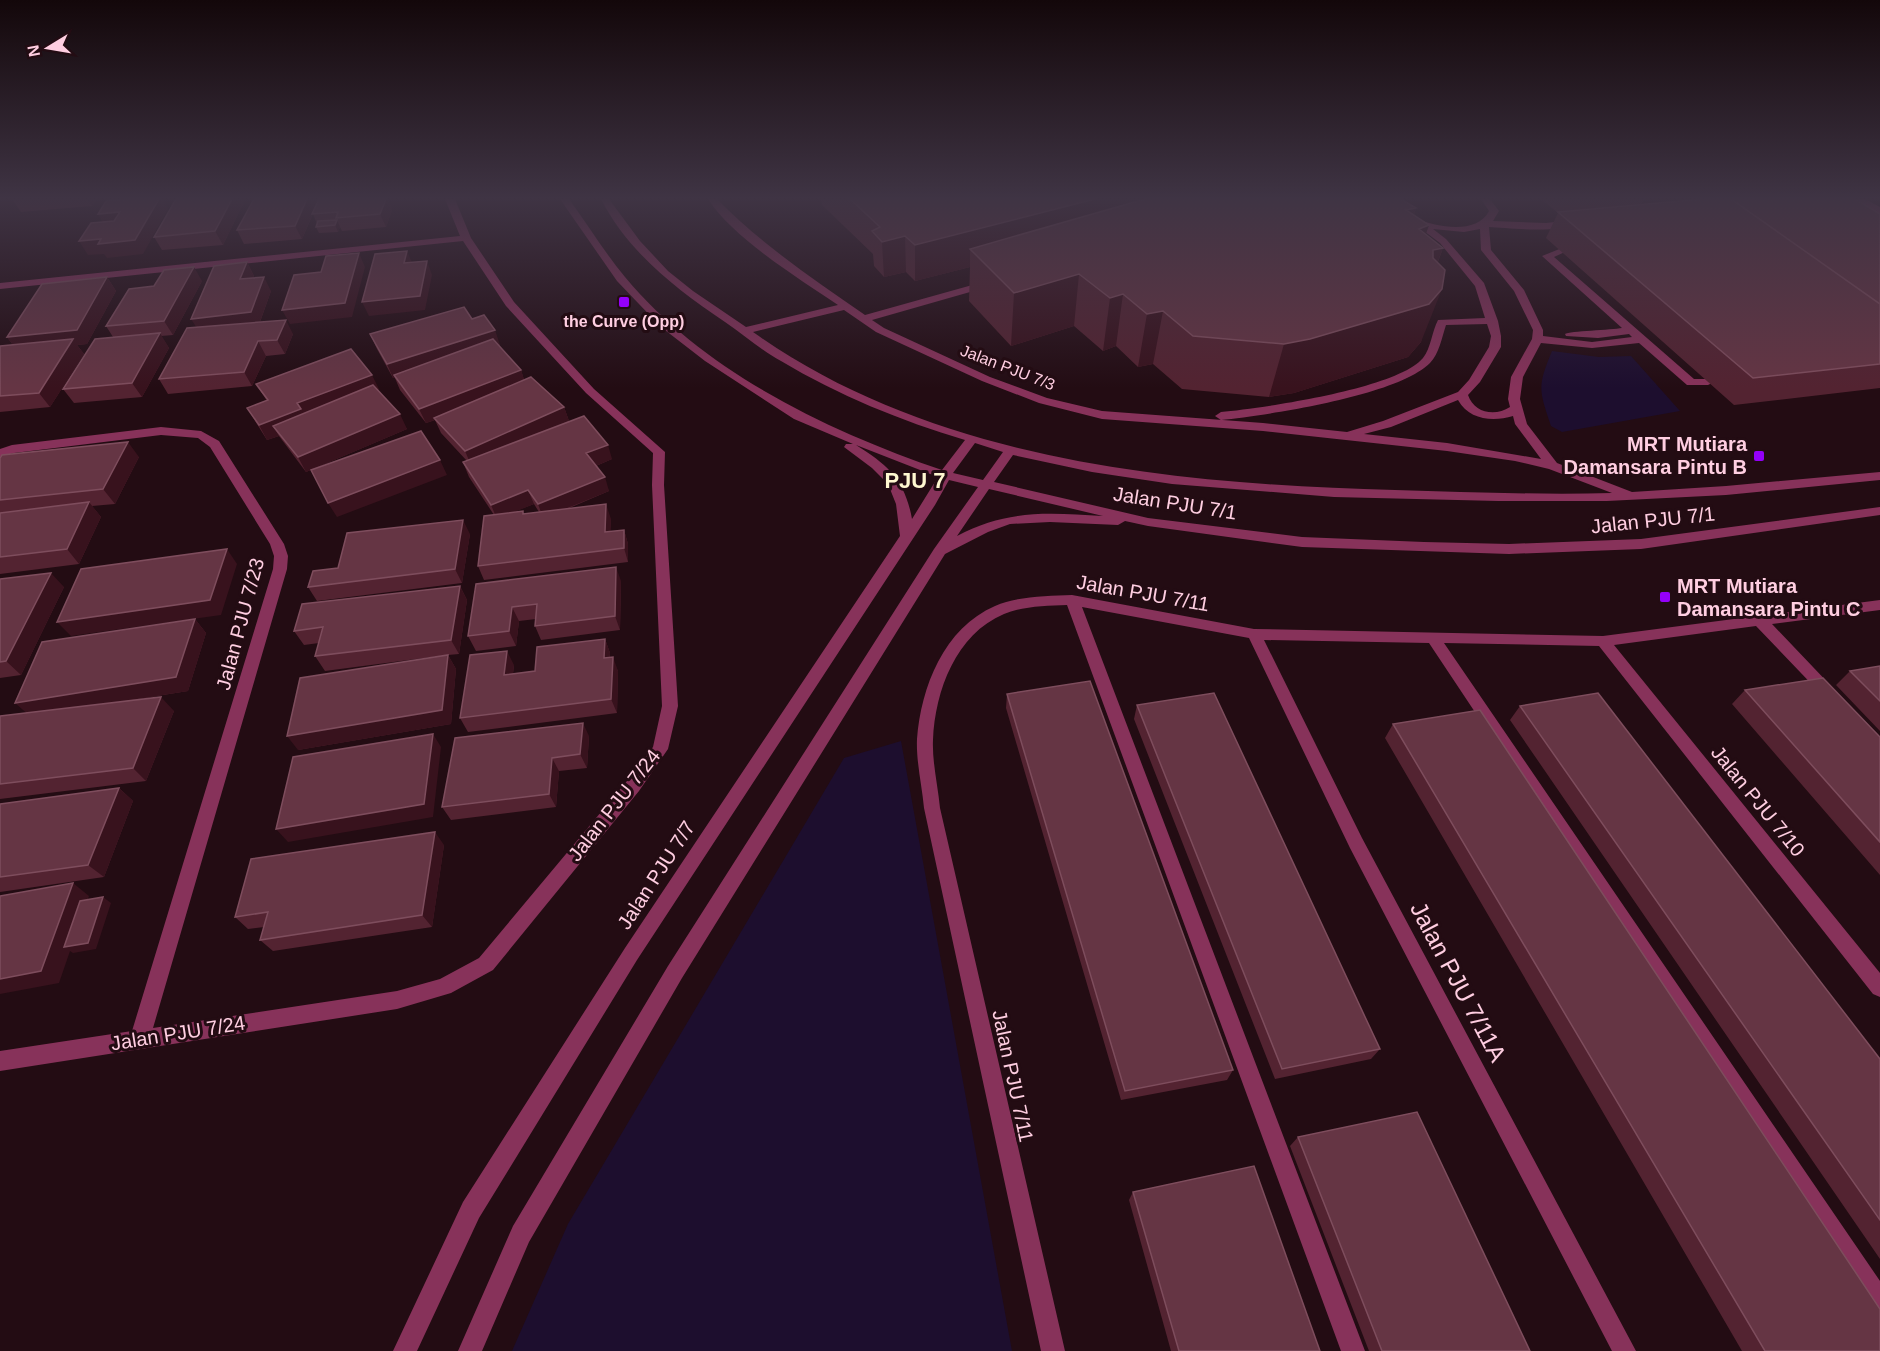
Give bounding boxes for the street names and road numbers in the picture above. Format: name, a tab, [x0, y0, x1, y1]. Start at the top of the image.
street label: Jalan PJU 7/3	[958, 342, 1057, 393]
street label: Jalan PJU 7/1	[1112, 482, 1238, 524]
street label: Jalan PJU 7/1	[1590, 503, 1716, 537]
street label: Jalan PJU 7/23	[212, 556, 268, 692]
street label: Jalan PJU 7/11	[1075, 571, 1211, 615]
street label: Jalan PJU 7/10	[1707, 741, 1809, 861]
street label: Jalan PJU 7/24	[564, 745, 664, 865]
street label: Jalan PJU 7/7	[613, 817, 699, 933]
street label: Jalan PJU 7/11A	[1405, 897, 1512, 1066]
street label: Jalan PJU 7/11	[988, 1008, 1038, 1144]
street label: Jalan PJU 7/24	[109, 1012, 247, 1054]

